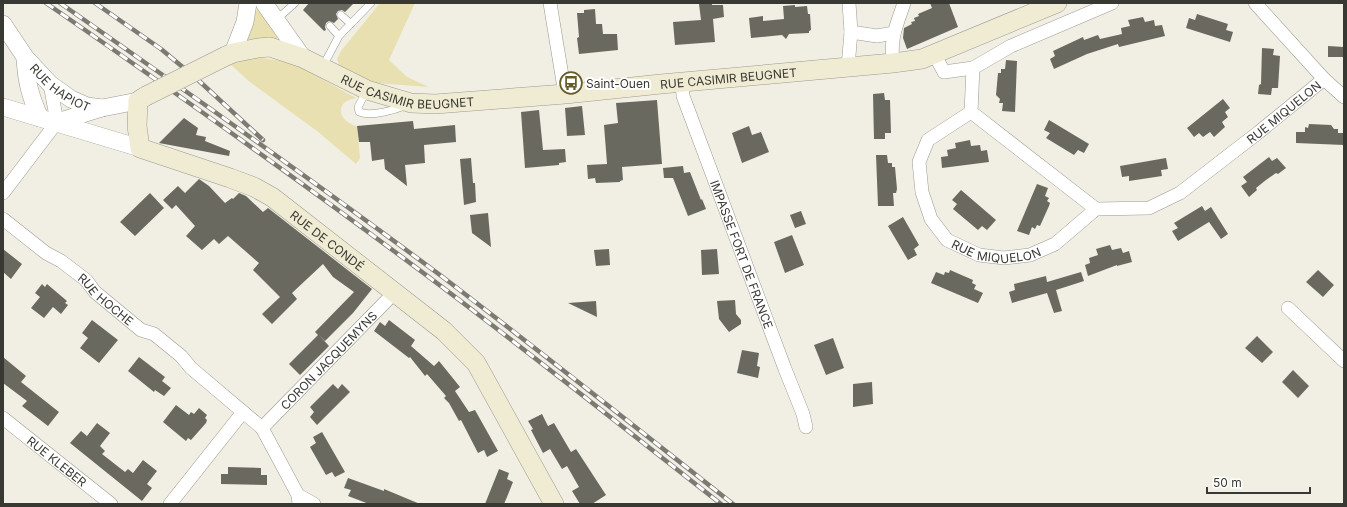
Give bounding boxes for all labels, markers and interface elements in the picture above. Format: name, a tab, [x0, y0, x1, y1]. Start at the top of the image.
street label: RUE HAPIOT	[27, 60, 93, 114]
street label: RUE CASIMIR BEUGNET	[659, 64, 798, 92]
bus stop icon: Saint-Ouen	[558, 70, 584, 96]
street label: RUE CASIMIR BEUGNET	[339, 71, 475, 112]
place label: Saint-Ouen	[586, 76, 650, 91]
street label: RUE MIQUELON	[1243, 77, 1324, 146]
street label: IMPASSE FORT DE FRANCE	[708, 178, 777, 331]
street label: RUE DE CONDÉ	[288, 207, 367, 274]
street label: RUE MIQUELON	[949, 236, 1043, 266]
street label: RUE HOCHE	[76, 270, 137, 328]
street label: CORON JACQUEMYNS	[277, 308, 380, 412]
street label: RUE KLEBER	[24, 433, 90, 489]
scale bar	[1207, 469, 1310, 495]
text: 50 m	[1213, 475, 1242, 490]

